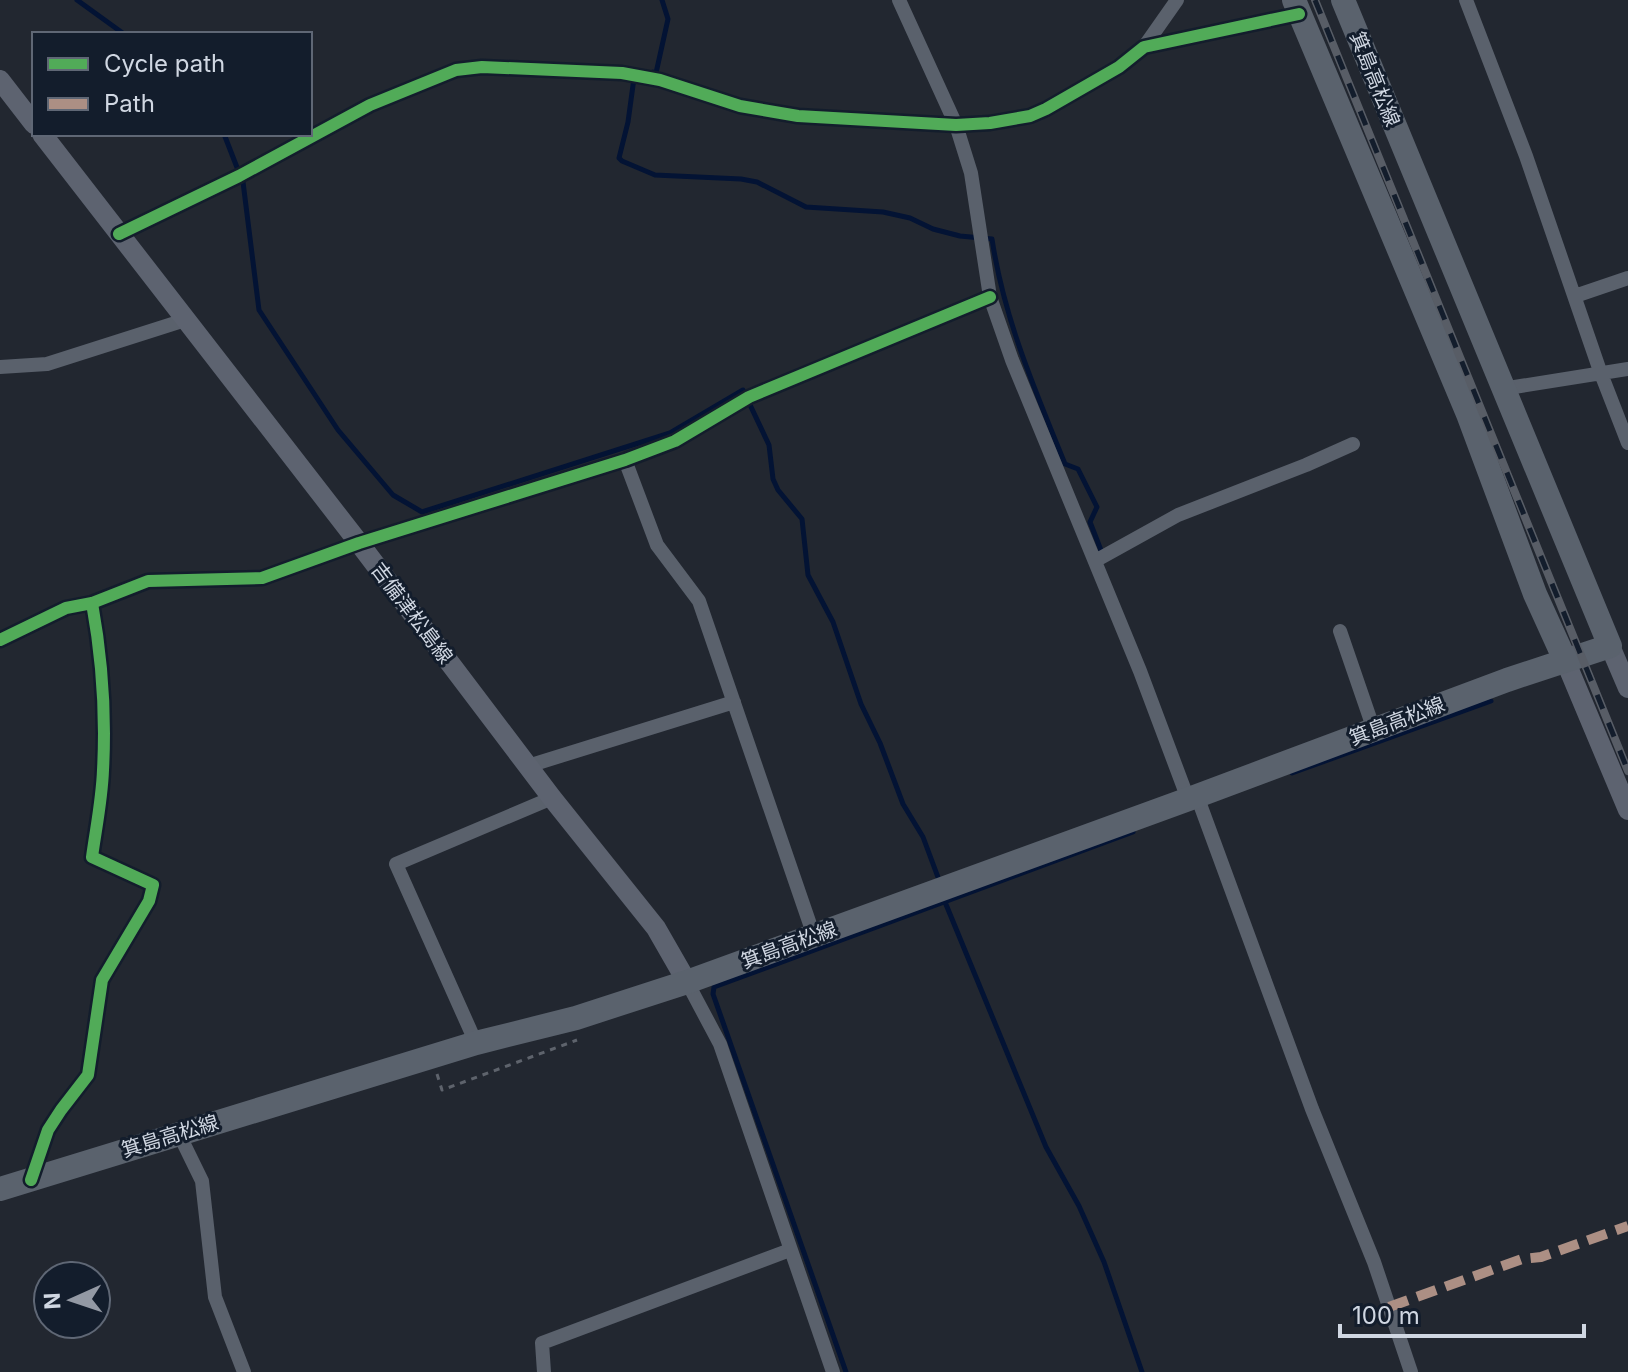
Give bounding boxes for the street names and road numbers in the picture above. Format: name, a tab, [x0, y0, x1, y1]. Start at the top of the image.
street label: 箕島高松線	[1345, 28, 1405, 130]
street label: 吉備津松島線	[366, 558, 458, 668]
street label: 箕島高松線	[1346, 692, 1448, 750]
street label: 箕島高松線	[738, 917, 840, 973]
street label: 箕島高松線	[119, 1110, 221, 1162]

